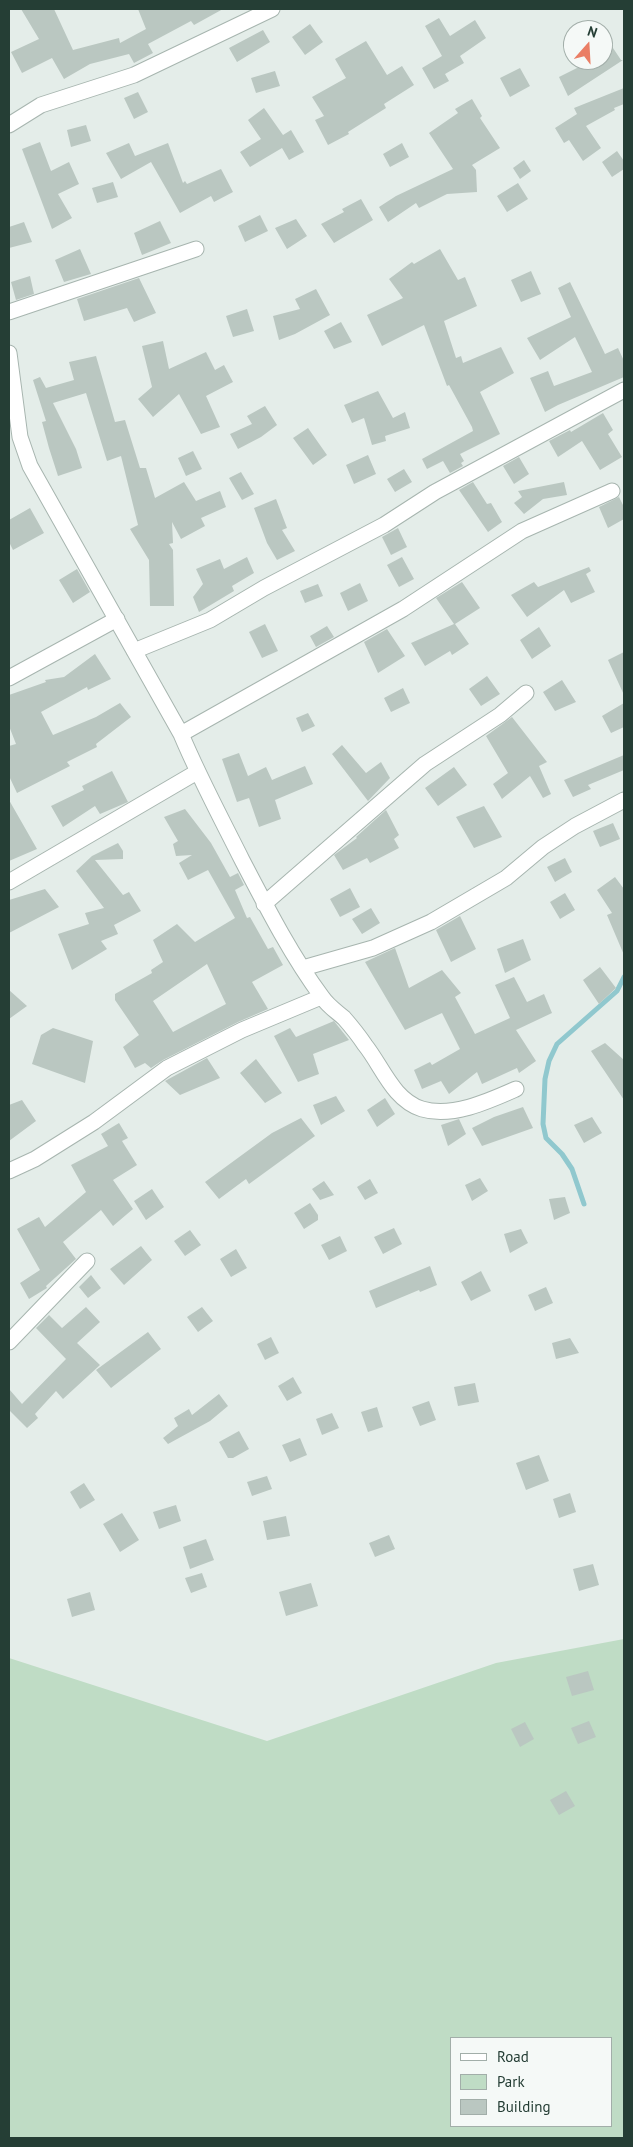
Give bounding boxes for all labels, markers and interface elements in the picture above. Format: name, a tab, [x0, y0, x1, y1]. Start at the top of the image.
north arrow	[563, 20, 613, 70]
text: N	[585, 22, 600, 42]
legend	[450, 2037, 613, 2127]
text: Road	[497, 2047, 529, 2066]
text: Park	[497, 2072, 525, 2091]
text: Building	[497, 2097, 551, 2116]

